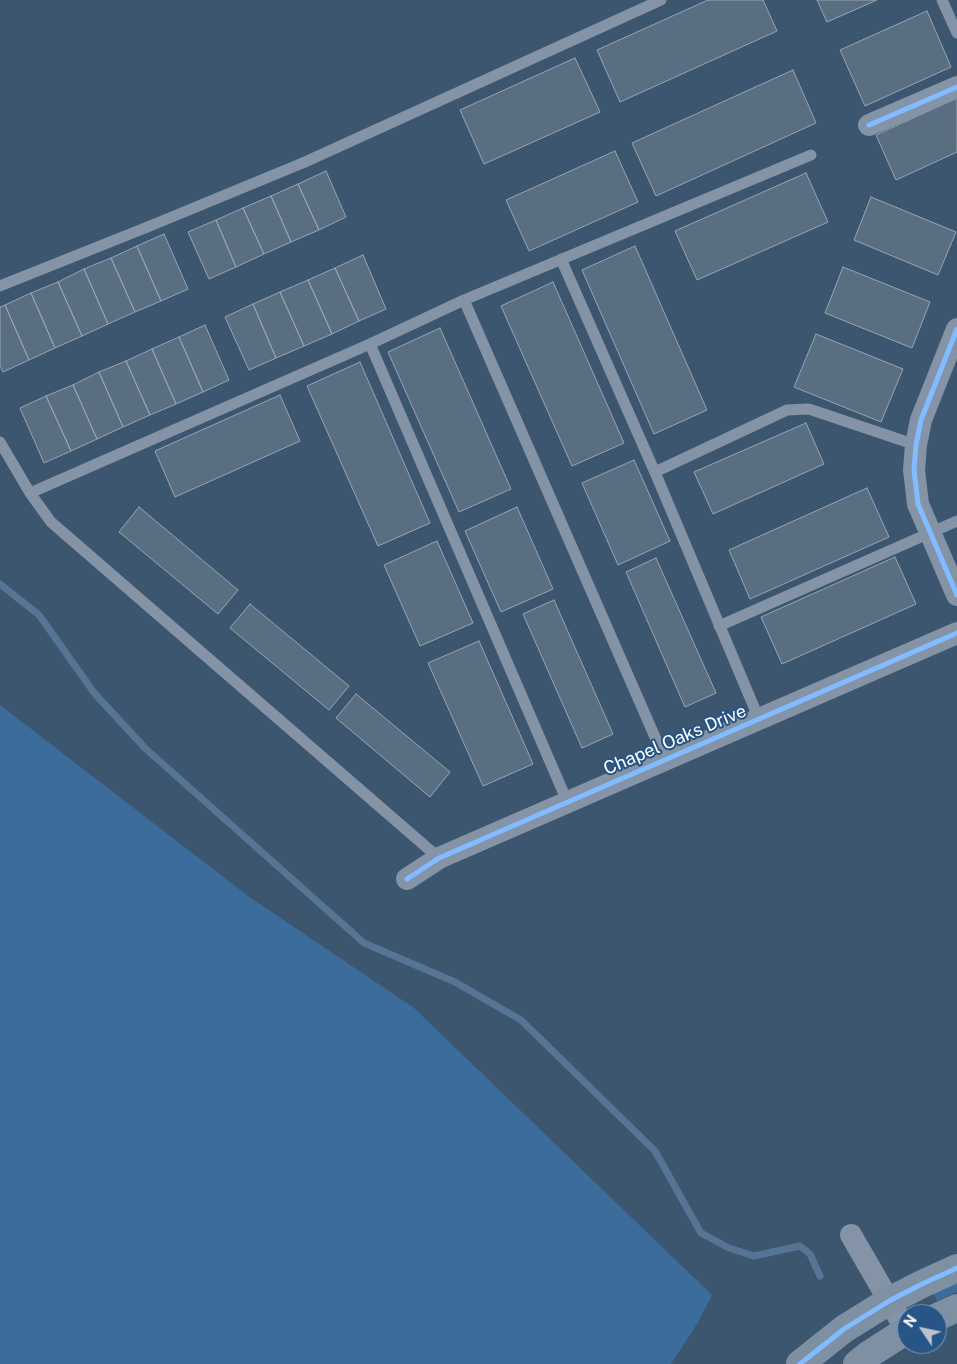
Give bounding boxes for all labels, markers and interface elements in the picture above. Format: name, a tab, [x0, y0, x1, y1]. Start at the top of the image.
street label: Chapel Oaks Drive	[600, 700, 750, 780]
north arrow	[897, 1304, 947, 1354]
text: N	[901, 1312, 920, 1330]

